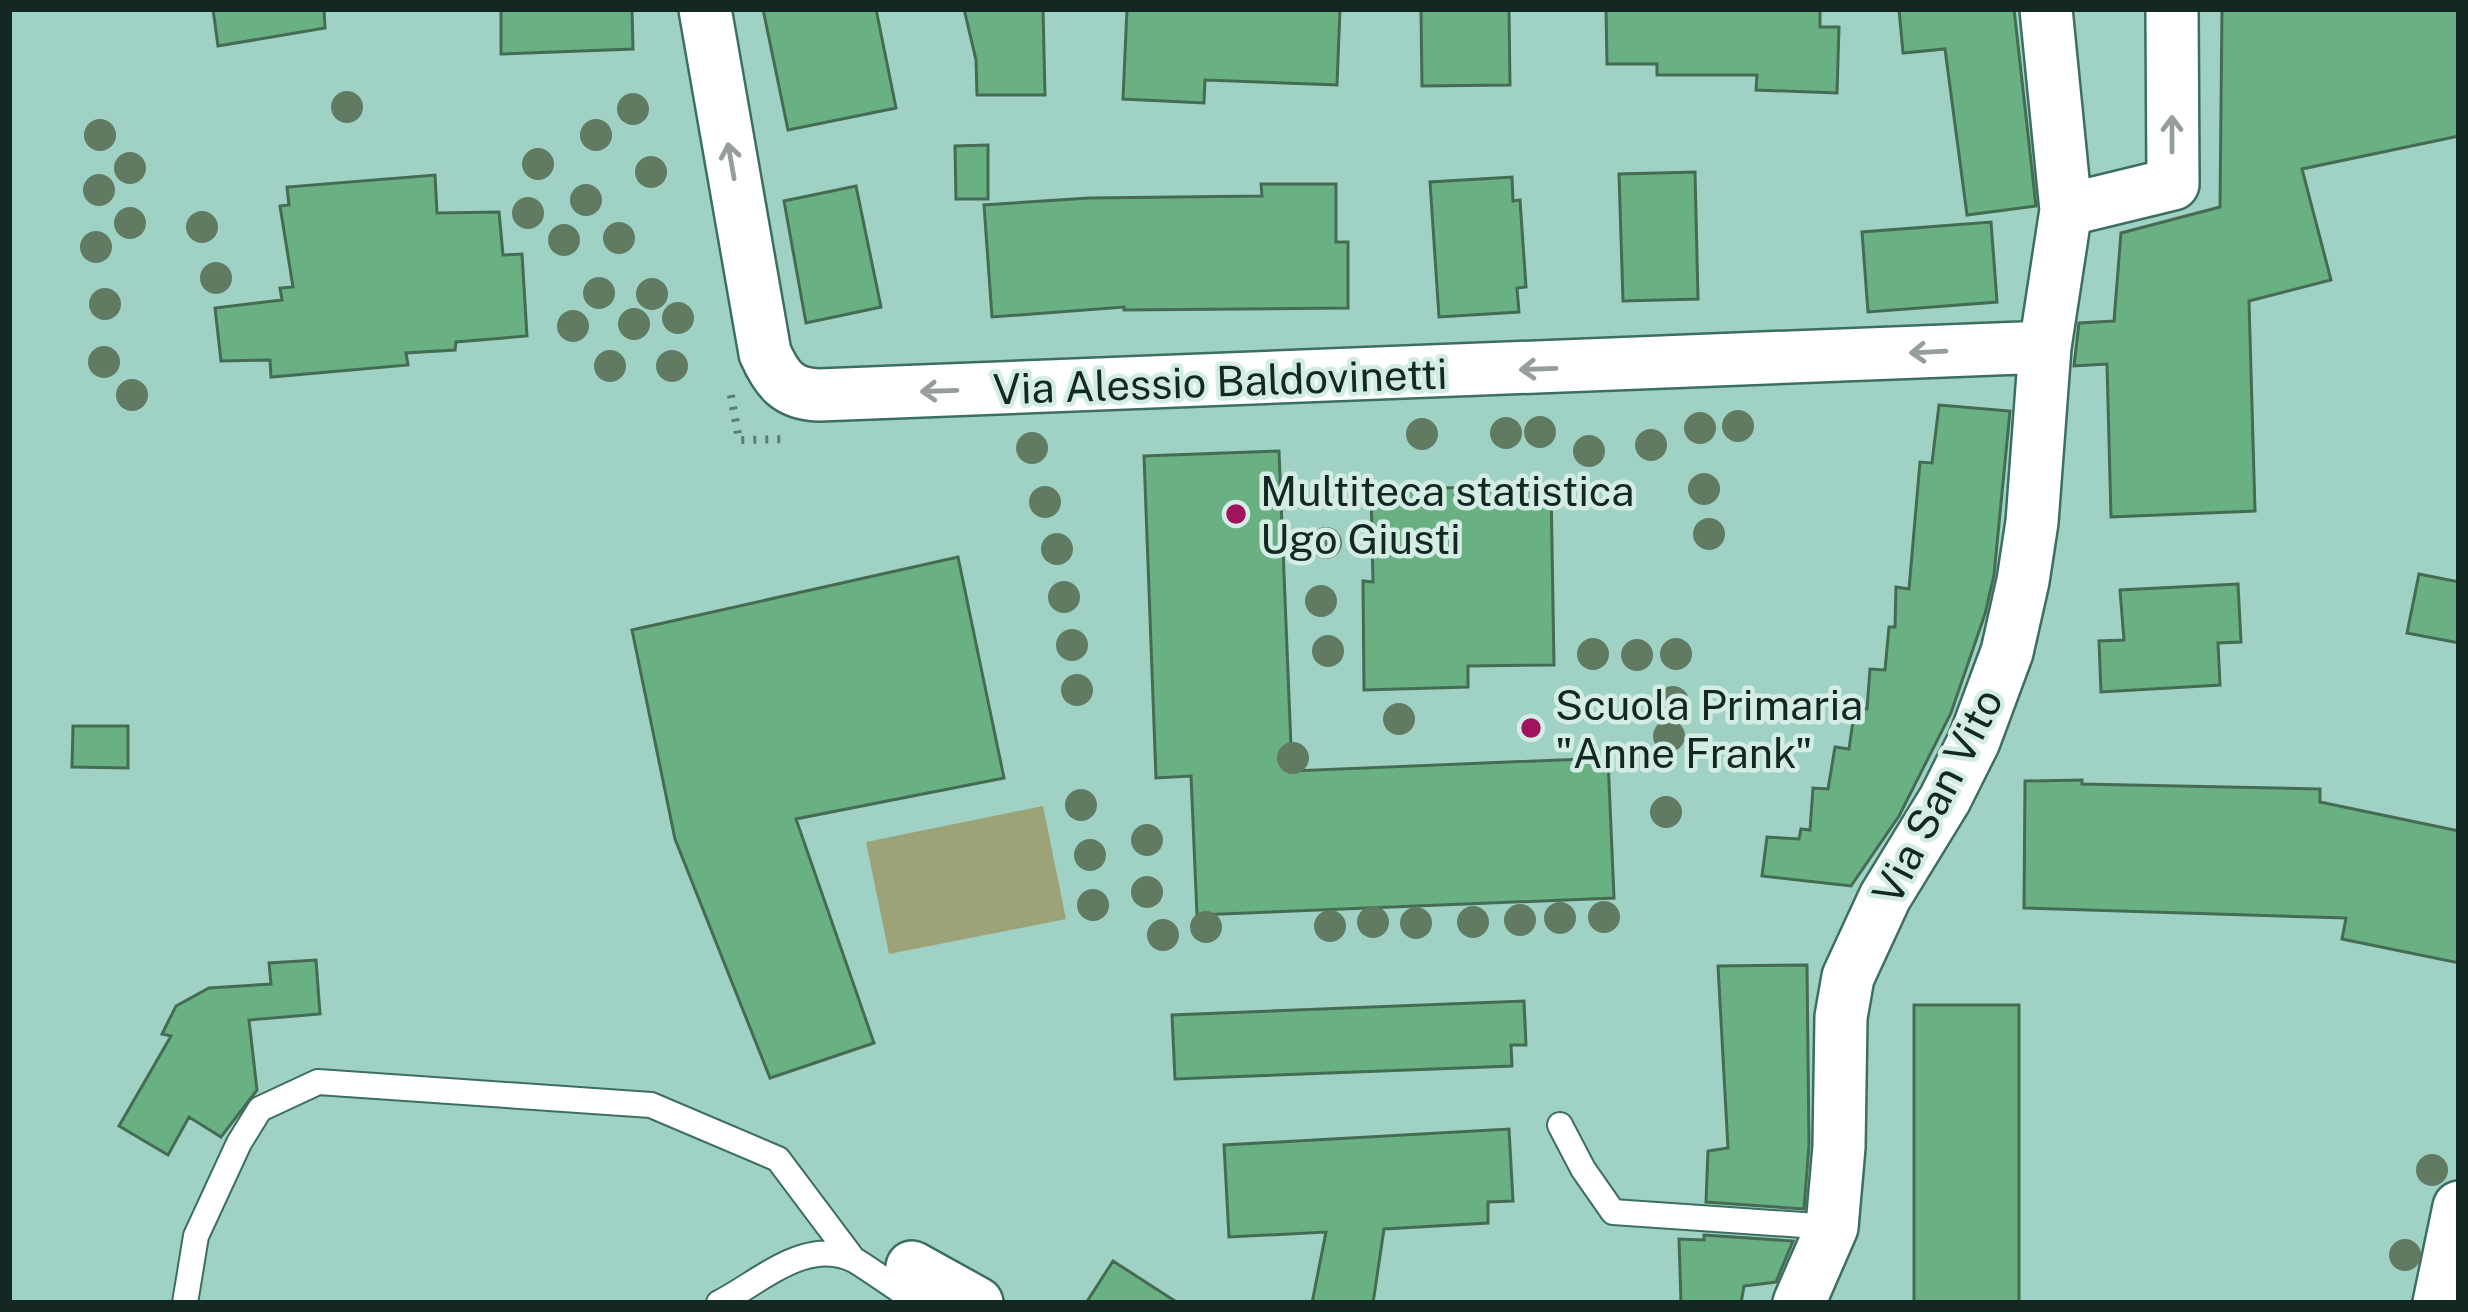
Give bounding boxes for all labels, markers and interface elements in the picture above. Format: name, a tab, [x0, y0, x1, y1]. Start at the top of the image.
one-way arrow	[2161, 115, 2184, 154]
one-way arrow	[719, 142, 741, 181]
one-way arrow	[1909, 341, 1948, 364]
street label: Via Alessio Baldovinetti	[992, 349, 1448, 413]
one-way arrow	[1519, 357, 1558, 380]
one-way arrow	[920, 380, 959, 403]
place label: Multiteca statistica Ugo Giusti	[1260, 466, 1635, 563]
marker: Multiteca statistica Ugo Giusti	[1223, 501, 1249, 527]
place label: Scuola Primaria "Anne Frank"	[1555, 680, 1863, 777]
street label: Via San Vito	[1862, 680, 2012, 912]
marker: Scuola Primaria "Anne Frank"	[1518, 715, 1544, 741]

